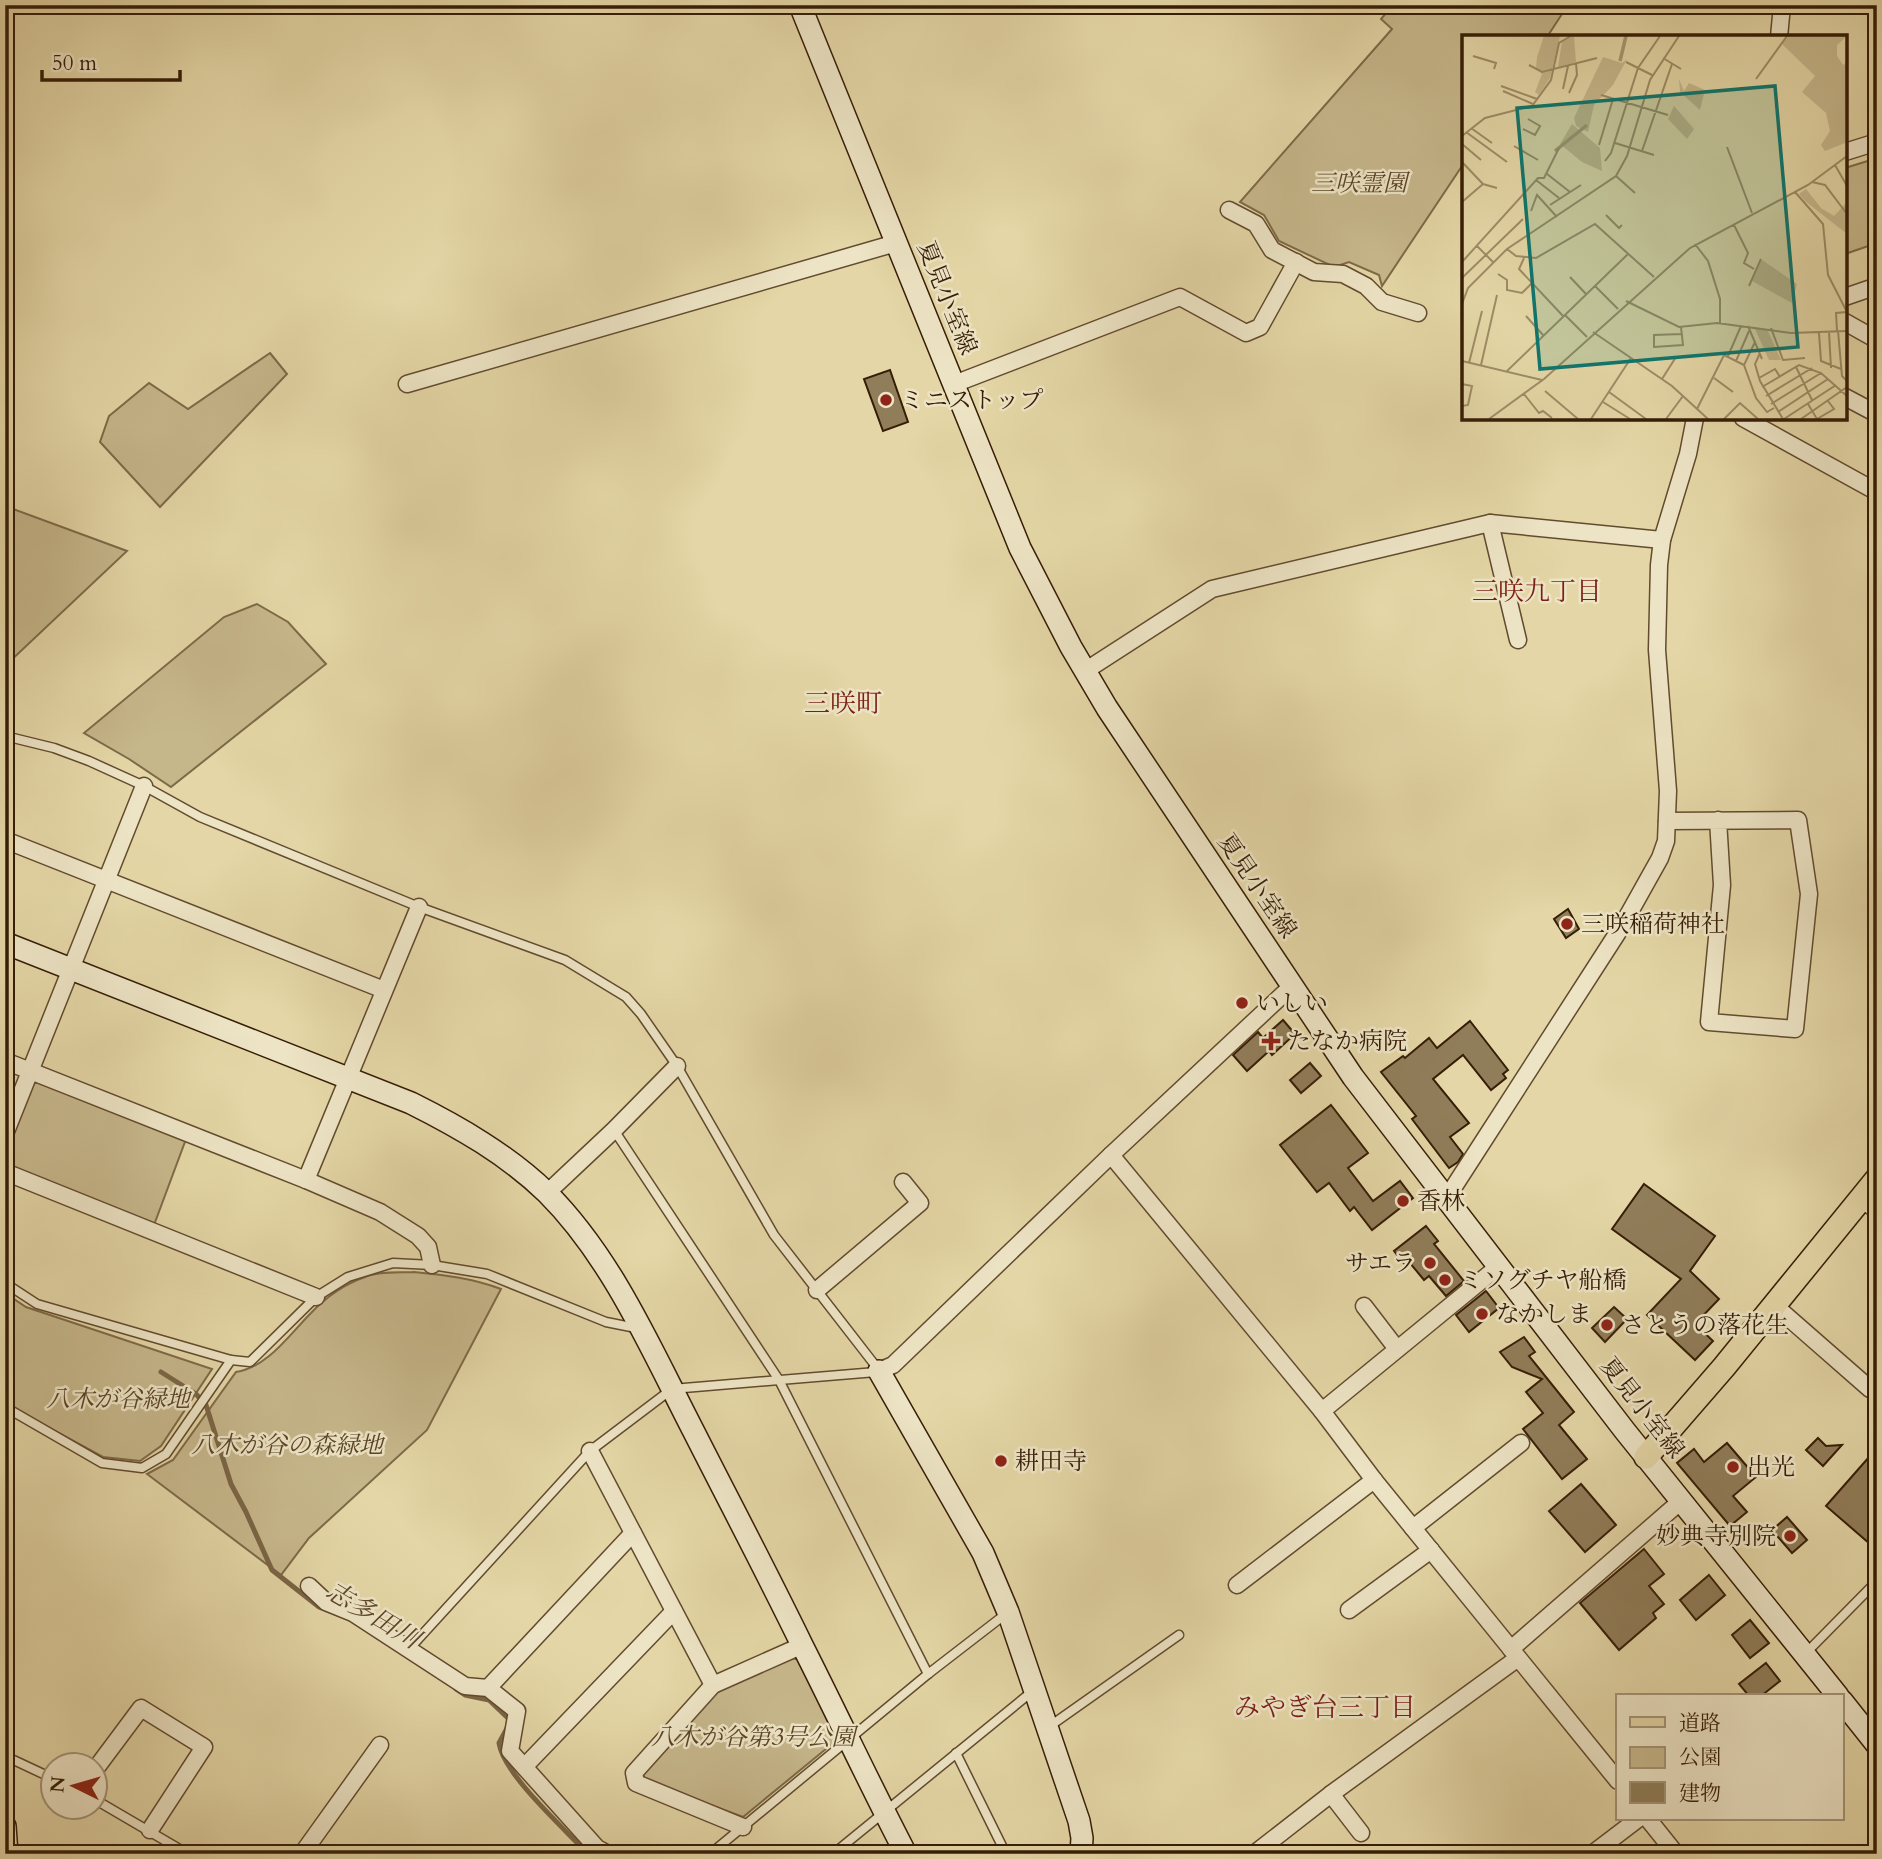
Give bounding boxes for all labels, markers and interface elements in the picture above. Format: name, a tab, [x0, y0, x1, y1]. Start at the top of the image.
inset map	[1462, 35, 1847, 420]
scale bar	[42, 38, 180, 82]
text: 50 m	[52, 49, 97, 78]
park label: 三咲霊園	[1311, 167, 1411, 200]
street label: 夏見小室線	[909, 236, 985, 360]
place label: ミニストップ	[900, 384, 1043, 417]
marker: ミニストップ	[878, 392, 894, 408]
district label: 三咲九丁目	[1472, 574, 1602, 609]
district label: 三咲町	[804, 686, 882, 721]
street label: 夏見小室線	[1210, 827, 1304, 945]
place label: 三咲稲荷神社	[1581, 908, 1725, 941]
marker: 三咲稲荷神社	[1559, 916, 1575, 932]
place label: いしい	[1256, 987, 1328, 1020]
marker: いしい	[1234, 995, 1250, 1011]
place label: たなか病院	[1287, 1025, 1407, 1058]
marker: たなか病院	[1261, 1031, 1281, 1051]
place label: 香林	[1417, 1185, 1465, 1218]
marker: 香林	[1395, 1193, 1411, 1209]
place label: サエラ	[1345, 1247, 1416, 1280]
marker: サエラ	[1422, 1255, 1438, 1271]
place label: ミソグチヤ船橋	[1459, 1264, 1627, 1297]
marker: ミソグチヤ船橋	[1437, 1272, 1453, 1288]
place label: なかしま	[1496, 1298, 1592, 1331]
marker: なかしま	[1474, 1306, 1490, 1322]
place label: さとうの落花生	[1621, 1309, 1789, 1342]
marker: さとうの落花生	[1599, 1317, 1615, 1333]
street label: 夏見小室線	[1592, 1351, 1692, 1465]
park label: 八木が谷緑地	[46, 1383, 193, 1416]
park label: 八木が谷の森緑地	[191, 1429, 386, 1462]
place label: 耕田寺	[1015, 1445, 1087, 1478]
place label: 出光	[1747, 1451, 1795, 1484]
marker: 耕田寺	[993, 1453, 1009, 1469]
marker: 出光	[1725, 1459, 1741, 1475]
place label: 妙典寺別院	[1656, 1520, 1776, 1553]
marker: 妙典寺別院	[1782, 1528, 1798, 1544]
water label: 志多田川	[319, 1573, 429, 1658]
district label: みやぎ台三丁目	[1234, 1690, 1416, 1725]
legend	[1616, 1694, 1843, 1820]
text: 道路	[1679, 1709, 1721, 1738]
park label: 八木が谷第3号公園	[651, 1721, 859, 1754]
text: 公園	[1679, 1743, 1721, 1772]
north arrow	[38, 1750, 108, 1820]
text: N	[44, 1775, 72, 1794]
text: 建物	[1679, 1779, 1721, 1808]

